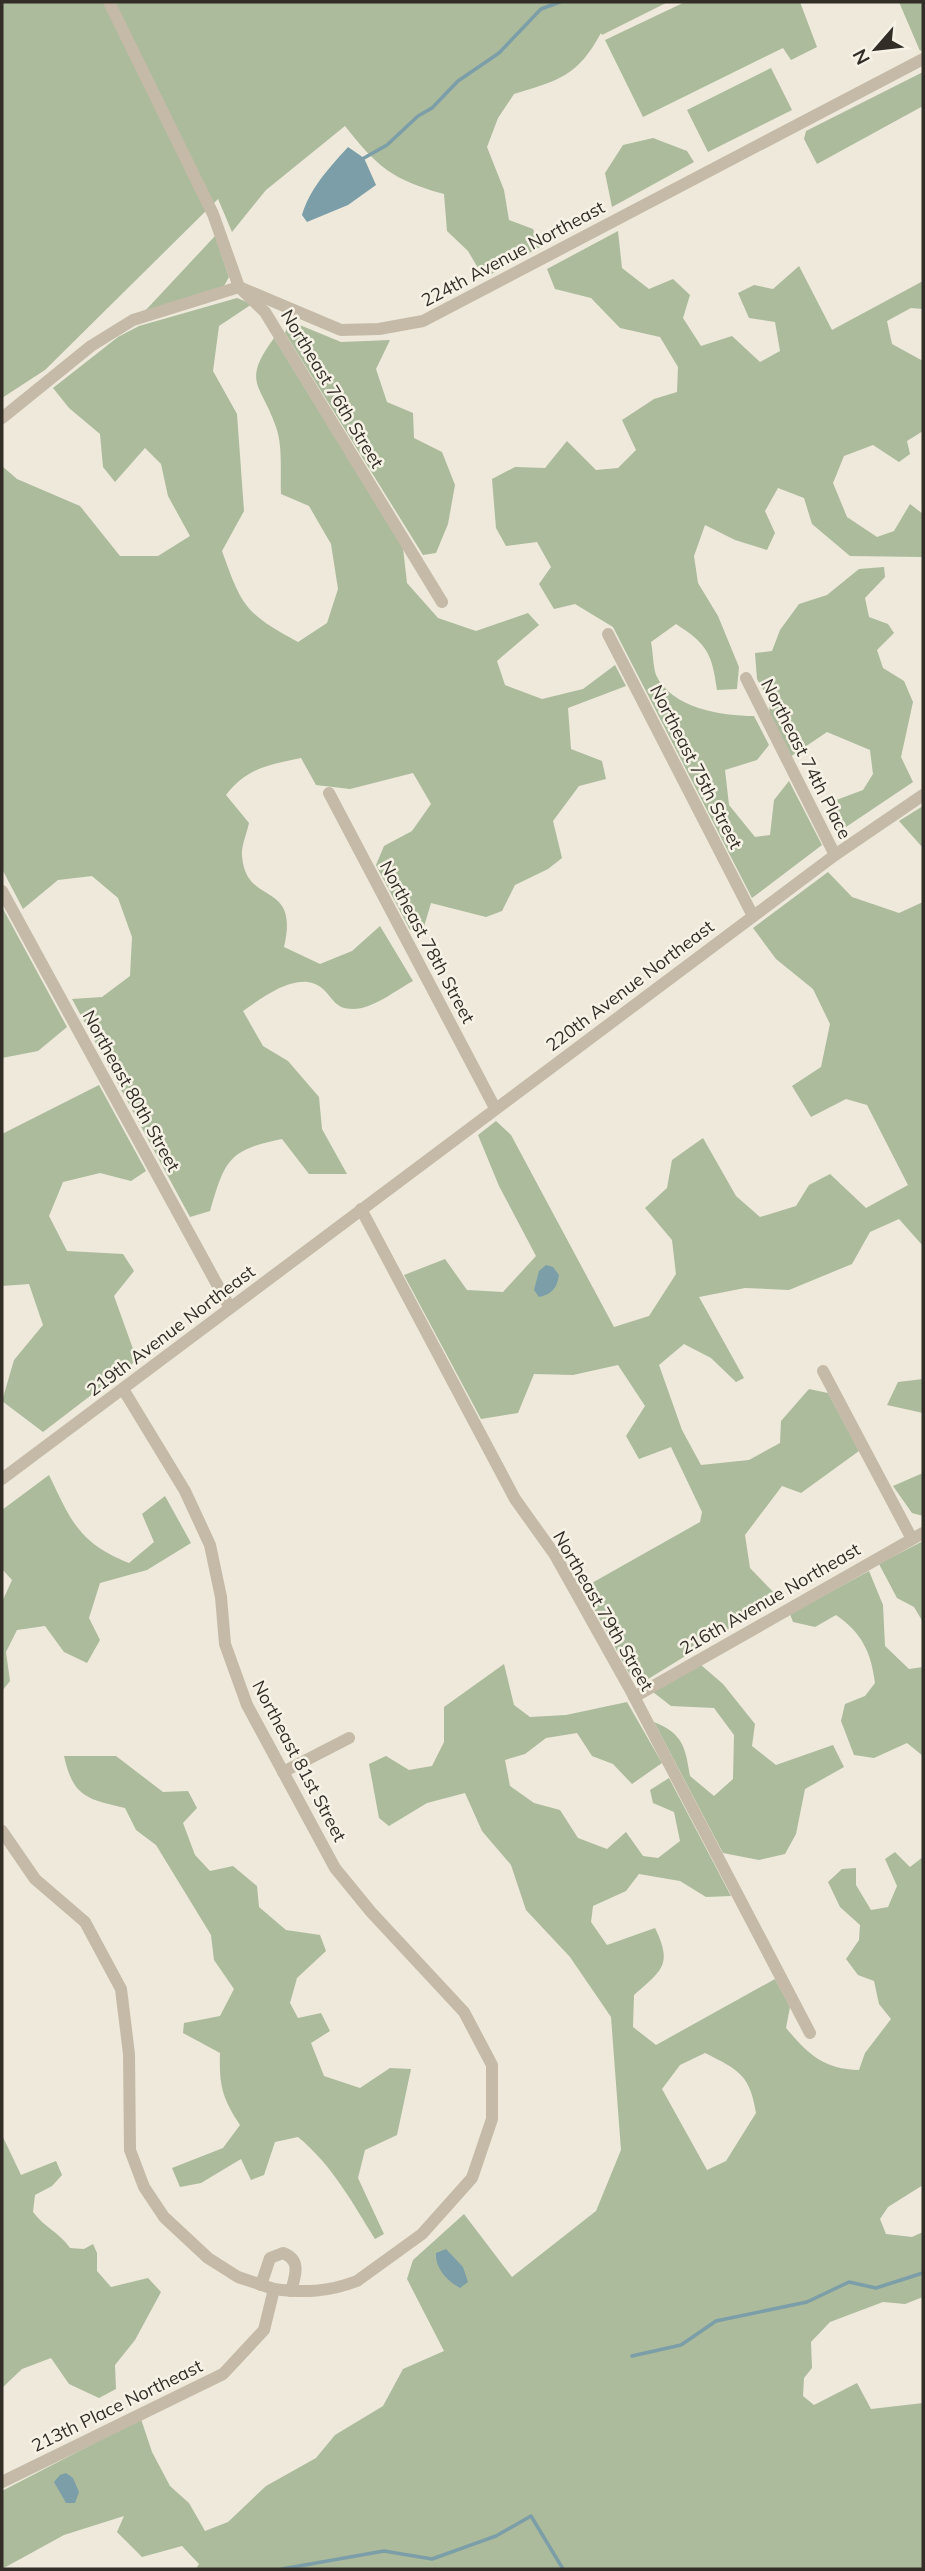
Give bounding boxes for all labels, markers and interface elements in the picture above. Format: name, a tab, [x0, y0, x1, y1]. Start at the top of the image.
north arrow	[841, 14, 911, 84]
text: N	[847, 45, 875, 69]
street label: 224th Avenue Northeast	[417, 195, 609, 312]
street label: Northeast 76th Street	[276, 305, 389, 472]
street label: Northeast 74th Place	[756, 675, 857, 843]
street label: Northeast 75th Street	[645, 681, 748, 853]
street label: Northeast 78th Street	[375, 856, 480, 1027]
street label: 220th Avenue Northeast	[541, 915, 718, 1056]
street label: Northeast 80th Street	[78, 1006, 185, 1175]
street label: 219th Avenue Northeast	[82, 1260, 259, 1401]
street label: Northeast 79th Street	[548, 1527, 659, 1695]
street label: 216th Avenue Northeast	[675, 1537, 864, 1660]
street label: Northeast 81st Street	[247, 1676, 352, 1845]
street label: 213th Place Northeast	[28, 2354, 206, 2457]

